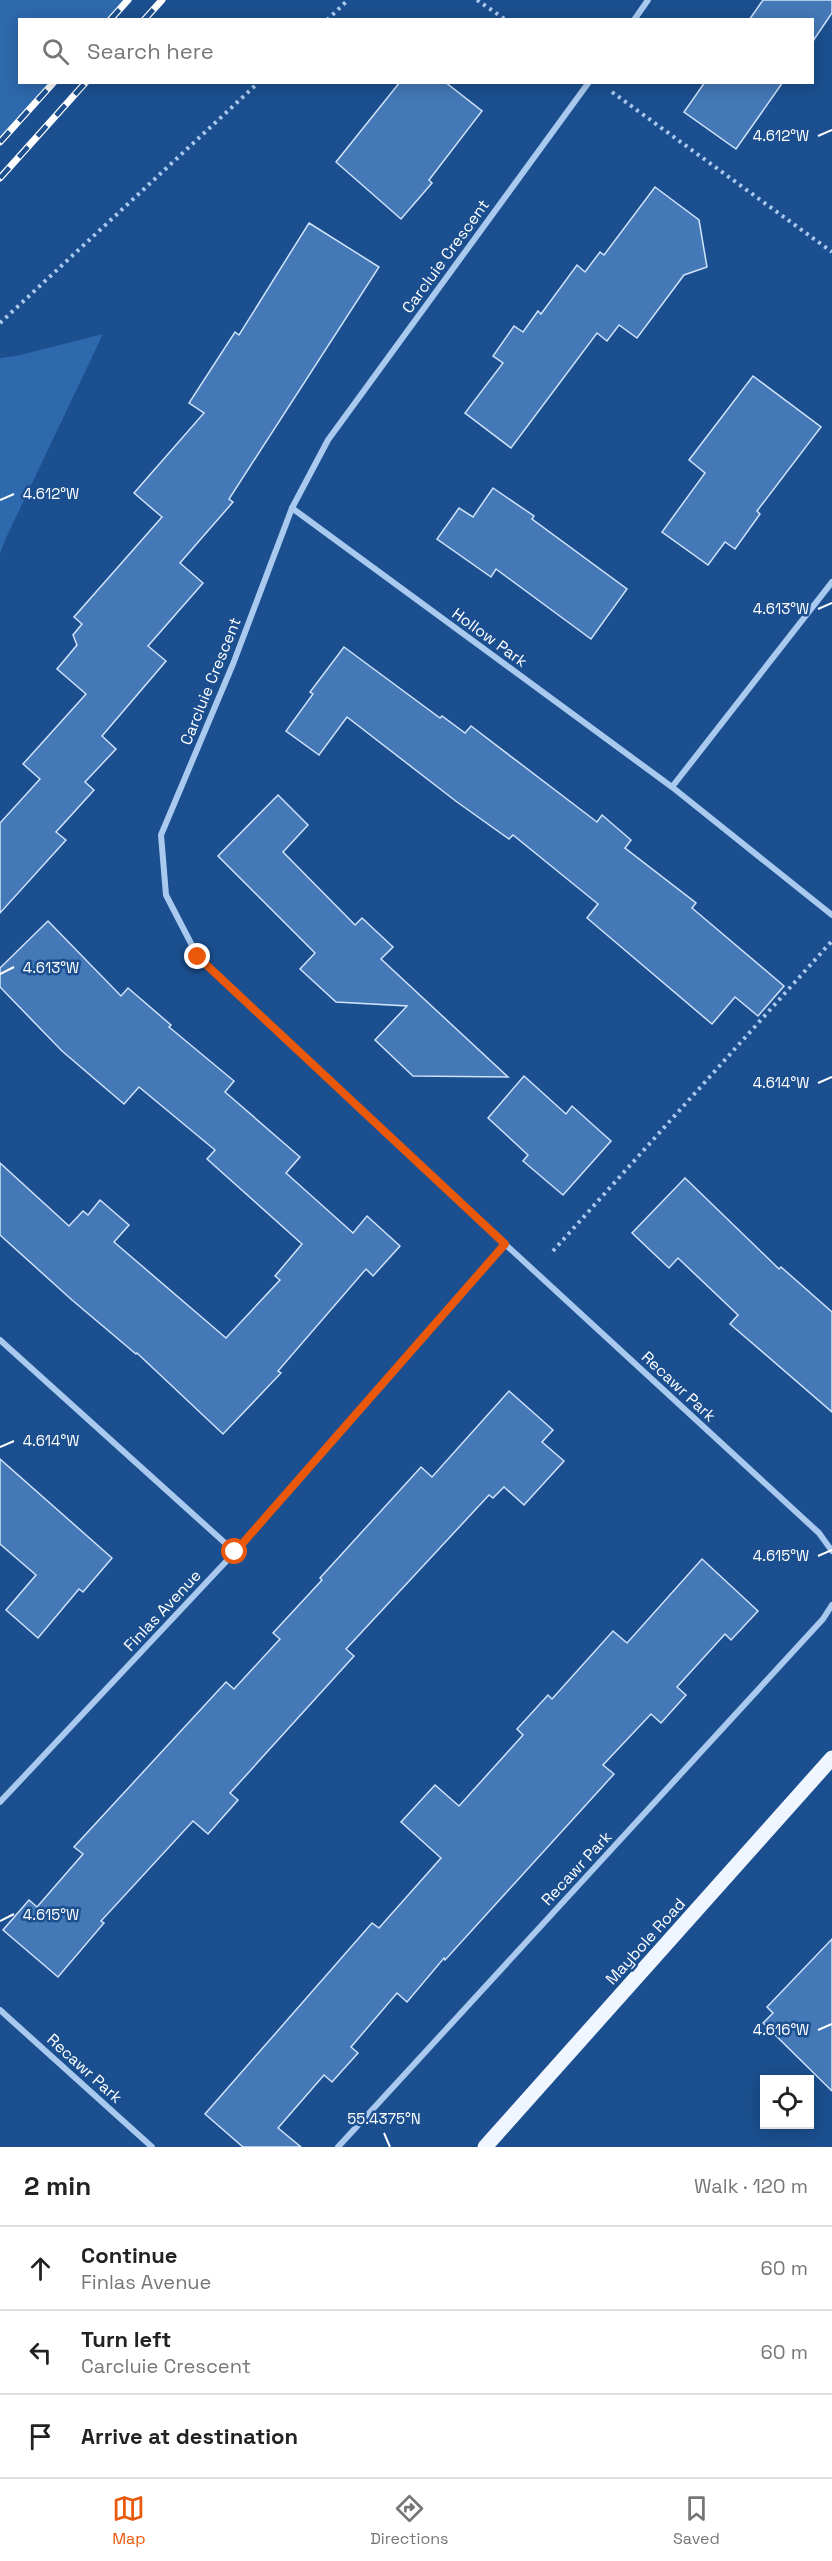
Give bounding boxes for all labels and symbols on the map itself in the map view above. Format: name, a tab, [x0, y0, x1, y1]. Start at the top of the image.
text: 4.612°W	[753, 126, 809, 145]
street label: Carcluie Crescent	[397, 195, 494, 317]
text: 4.612°W	[23, 484, 79, 503]
text: 4.613°W	[753, 599, 809, 618]
street label: Hollow Park	[448, 603, 532, 672]
street label: Carcluie Crescent	[175, 614, 246, 748]
route end	[184, 943, 210, 969]
text: 4.613°W	[23, 958, 79, 977]
text: 4.614°W	[753, 1073, 809, 1092]
street label: Recawr Park	[637, 1346, 721, 1427]
text: 4.614°W	[23, 1431, 79, 1450]
route start	[221, 1538, 247, 1564]
text: 4.615°W	[753, 1546, 809, 1565]
street label: Finlas Avenue	[119, 1565, 206, 1656]
street label: Recawr Park	[536, 1826, 617, 1910]
street label: Maybole Road	[601, 1894, 690, 1989]
text: 4.615°W	[23, 1905, 79, 1924]
text: 4.616°W	[753, 2020, 809, 2039]
street label: Recawr Park	[43, 2029, 127, 2108]
text: 55.4375°N	[347, 2109, 421, 2128]

